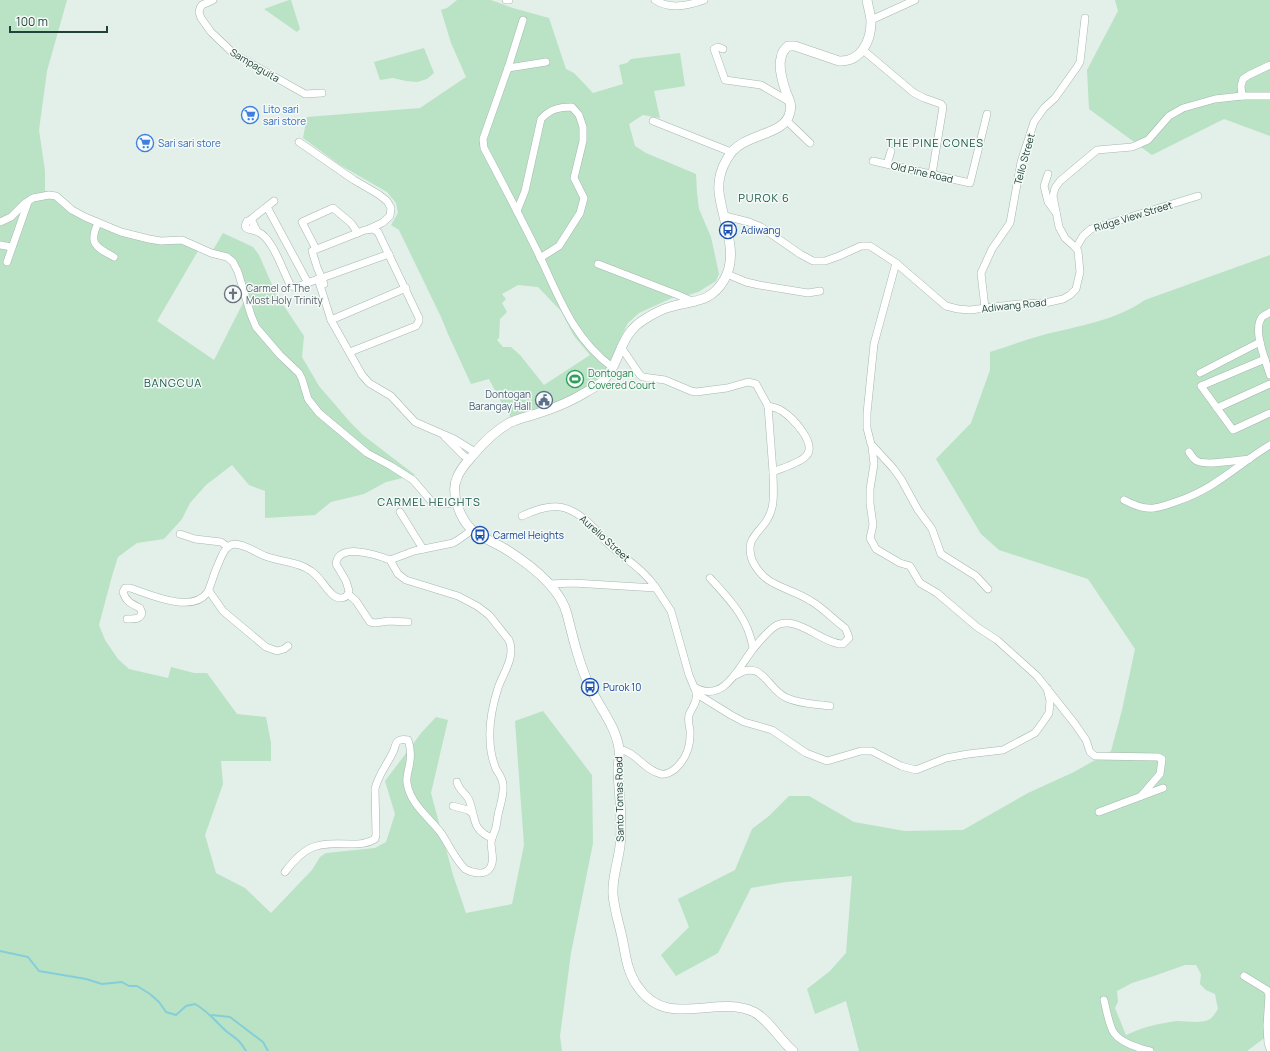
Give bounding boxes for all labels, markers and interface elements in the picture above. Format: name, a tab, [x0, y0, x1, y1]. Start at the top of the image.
scale bar	[10, 8, 107, 34]
text: 100 m	[16, 13, 48, 30]
street label: Sampaguita	[228, 45, 282, 85]
place label: Lito sari sari store	[263, 102, 306, 128]
supermarket icon: Lito sari sari store	[240, 105, 260, 125]
street label: Tello Street	[1010, 132, 1038, 186]
supermarket icon: Sari sari store	[135, 133, 155, 153]
district label: THE PINE CONES	[886, 135, 984, 150]
place label: Sari sari store	[158, 136, 221, 150]
street label: Old Pine Road	[890, 158, 954, 186]
district label: PUROK 6	[738, 190, 790, 205]
street label: Ridge View Street	[1092, 197, 1174, 235]
bus stop icon: Adiwang	[718, 220, 738, 240]
place label: Adiwang	[741, 223, 780, 237]
place label: Carmel of The Most Holy Trinity	[246, 281, 323, 307]
church icon: Carmel of The Most Holy Trinity	[223, 284, 243, 304]
street label: Adiwang Road	[981, 295, 1047, 315]
place label: Dontogan Covered Court	[588, 366, 656, 392]
sports icon: Dontogan Covered Court	[565, 369, 585, 389]
district label: BANGCUA	[144, 375, 202, 390]
place label: Dontogan Barangay Hall	[469, 387, 531, 413]
public building icon: Dontogan Barangay Hall	[534, 390, 554, 410]
district label: CARMEL HEIGHTS	[377, 494, 481, 509]
street label: Aurelio Street	[577, 512, 633, 564]
bus stop icon: Carmel Heights	[470, 525, 490, 545]
place label: Carmel Heights	[493, 528, 564, 542]
bus stop icon: Purok 10	[580, 677, 600, 697]
place label: Purok 10	[603, 680, 641, 694]
street label: Santo Tomas Road	[611, 756, 627, 842]

